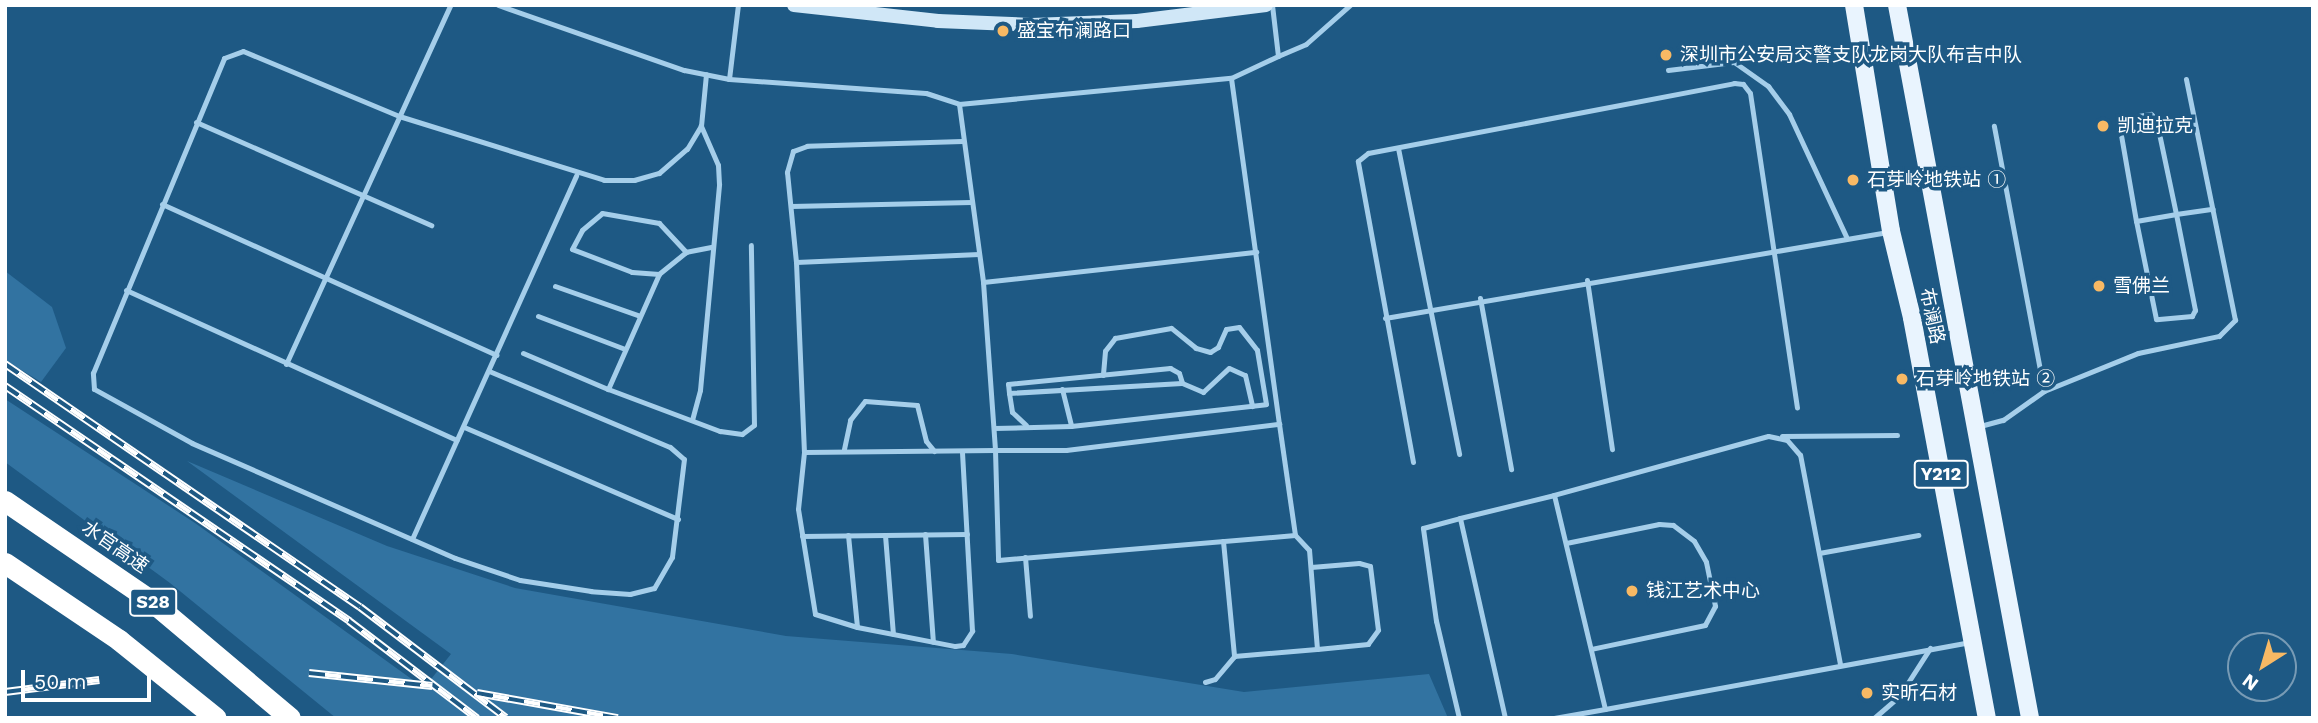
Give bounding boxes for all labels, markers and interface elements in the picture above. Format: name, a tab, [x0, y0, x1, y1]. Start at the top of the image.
place label: 盛宝布澜路口	[1017, 20, 1131, 42]
marker: 盛宝布澜路口	[995, 23, 1011, 39]
place label: 深圳市公安局交警支队龙岗大队布吉中队	[1680, 44, 2022, 66]
marker: 深圳市公安局交警支队龙岗大队布吉中队	[1658, 47, 1674, 63]
place label: 凯迪拉克	[2117, 115, 2193, 137]
marker: 凯迪拉克	[2095, 118, 2111, 134]
place label: 石芽岭地铁站 ①	[1867, 169, 2006, 191]
marker: 石芽岭地铁站 ①	[1845, 172, 1861, 188]
place label: 雪佛兰	[2113, 275, 2170, 297]
marker: 雪佛兰	[2091, 278, 2107, 294]
street label: 布澜路	[1915, 286, 1949, 346]
place label: 石芽岭地铁站 ②	[1916, 368, 2055, 390]
marker: 石芽岭地铁站 ②	[1894, 371, 1910, 387]
road number: Y212	[1913, 460, 1969, 488]
street label: 水官高速	[77, 516, 153, 578]
place label: 钱江艺术中心	[1646, 580, 1760, 602]
marker: 钱江艺术中心	[1624, 583, 1640, 599]
road number: S28	[128, 588, 178, 616]
north arrow	[2227, 632, 2297, 702]
scale bar	[24, 656, 154, 700]
text: 50 m	[34, 669, 86, 694]
text: N	[2238, 669, 2263, 696]
place label: 实昕石材	[1881, 682, 1957, 704]
marker: 实昕石材	[1859, 685, 1875, 701]

